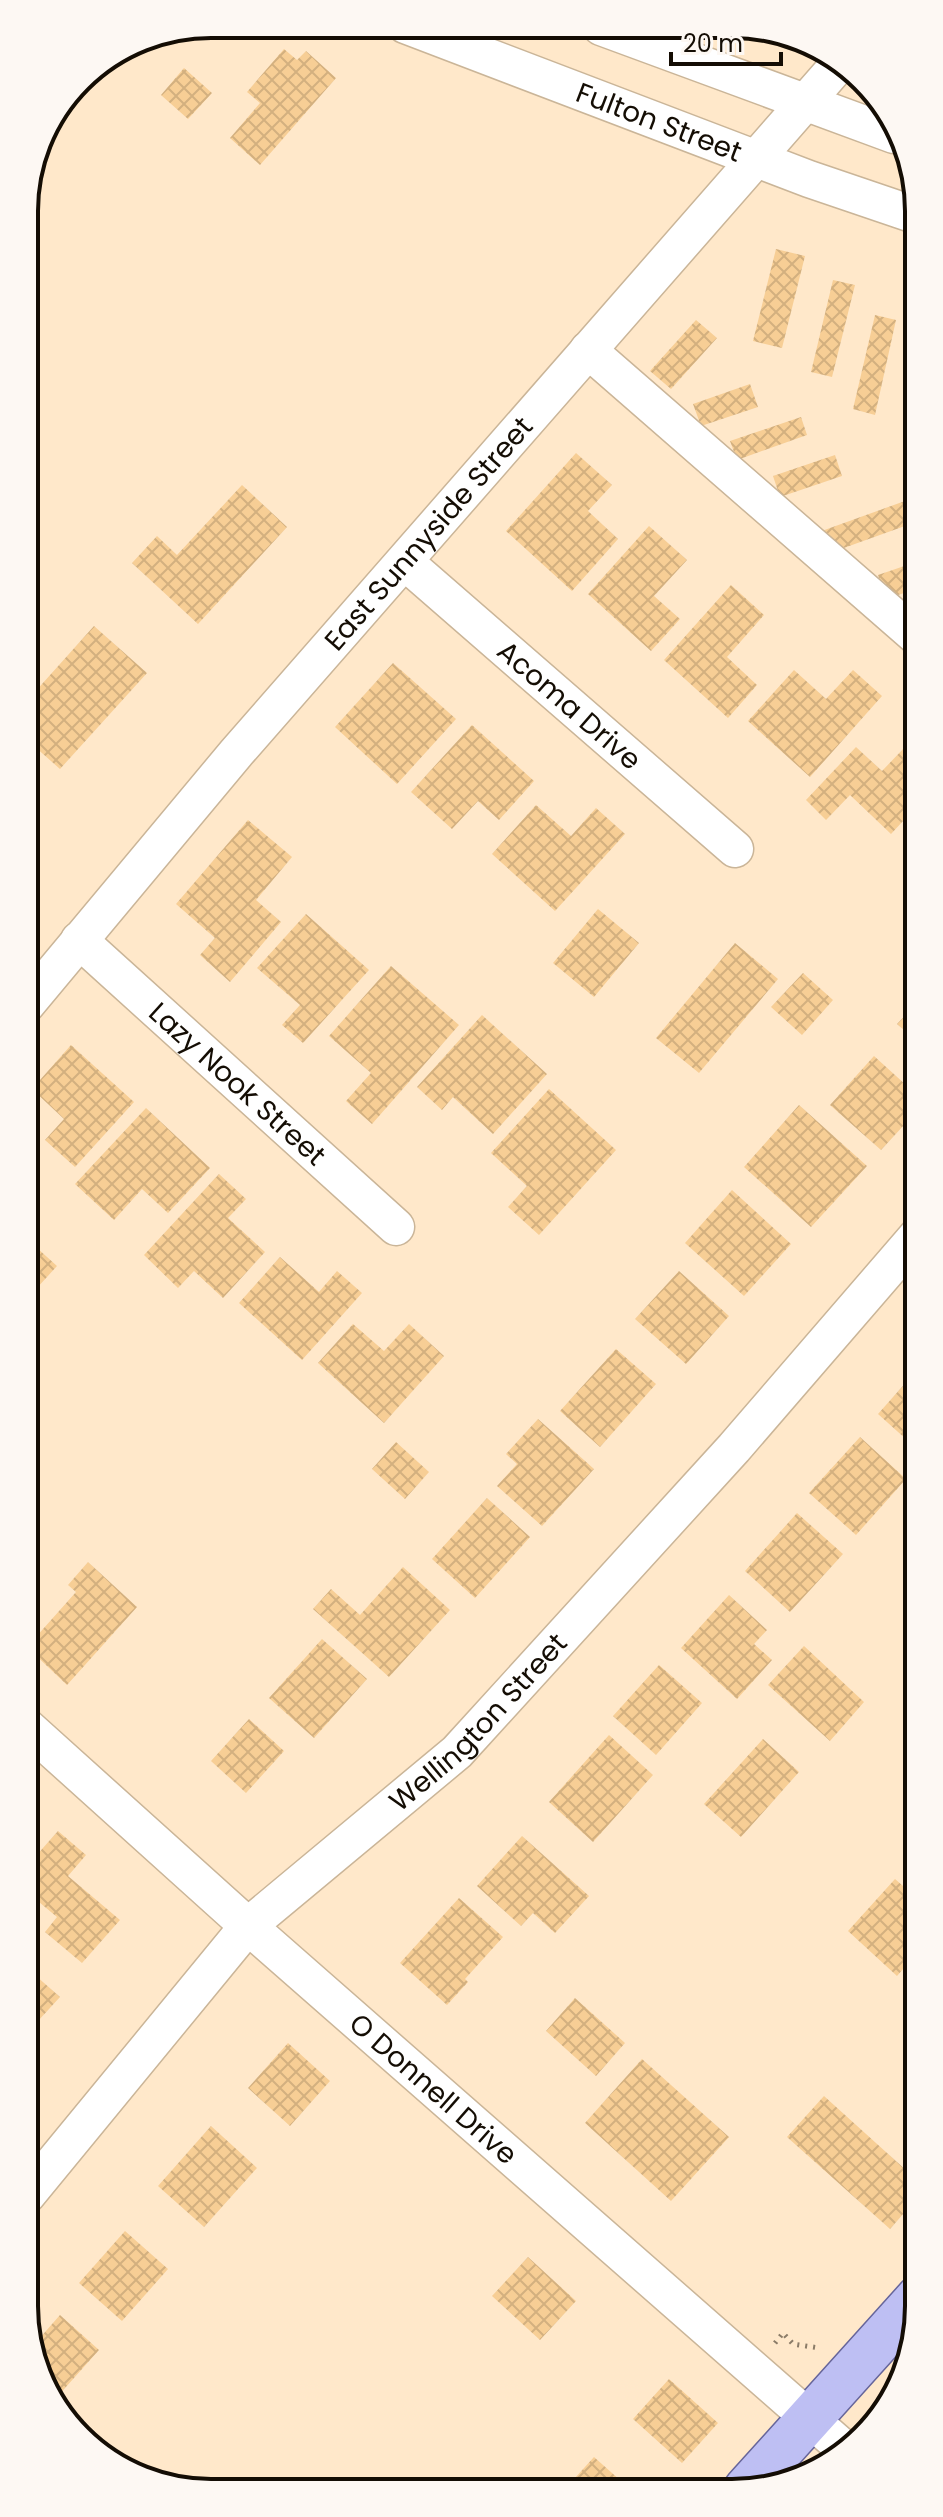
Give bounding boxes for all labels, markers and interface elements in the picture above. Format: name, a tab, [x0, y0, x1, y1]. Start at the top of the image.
scale bar	[671, 16, 781, 66]
text: 20 m	[683, 27, 743, 60]
street label: Fulton Street	[571, 73, 747, 172]
street label: East Sunnyside Street	[316, 408, 542, 659]
street label: Acoma Drive	[489, 632, 650, 779]
street label: Lazy Nook Street	[140, 994, 334, 1174]
street label: Wellington Street	[381, 1625, 576, 1820]
street label: O Donnell Drive	[341, 2004, 526, 2174]

